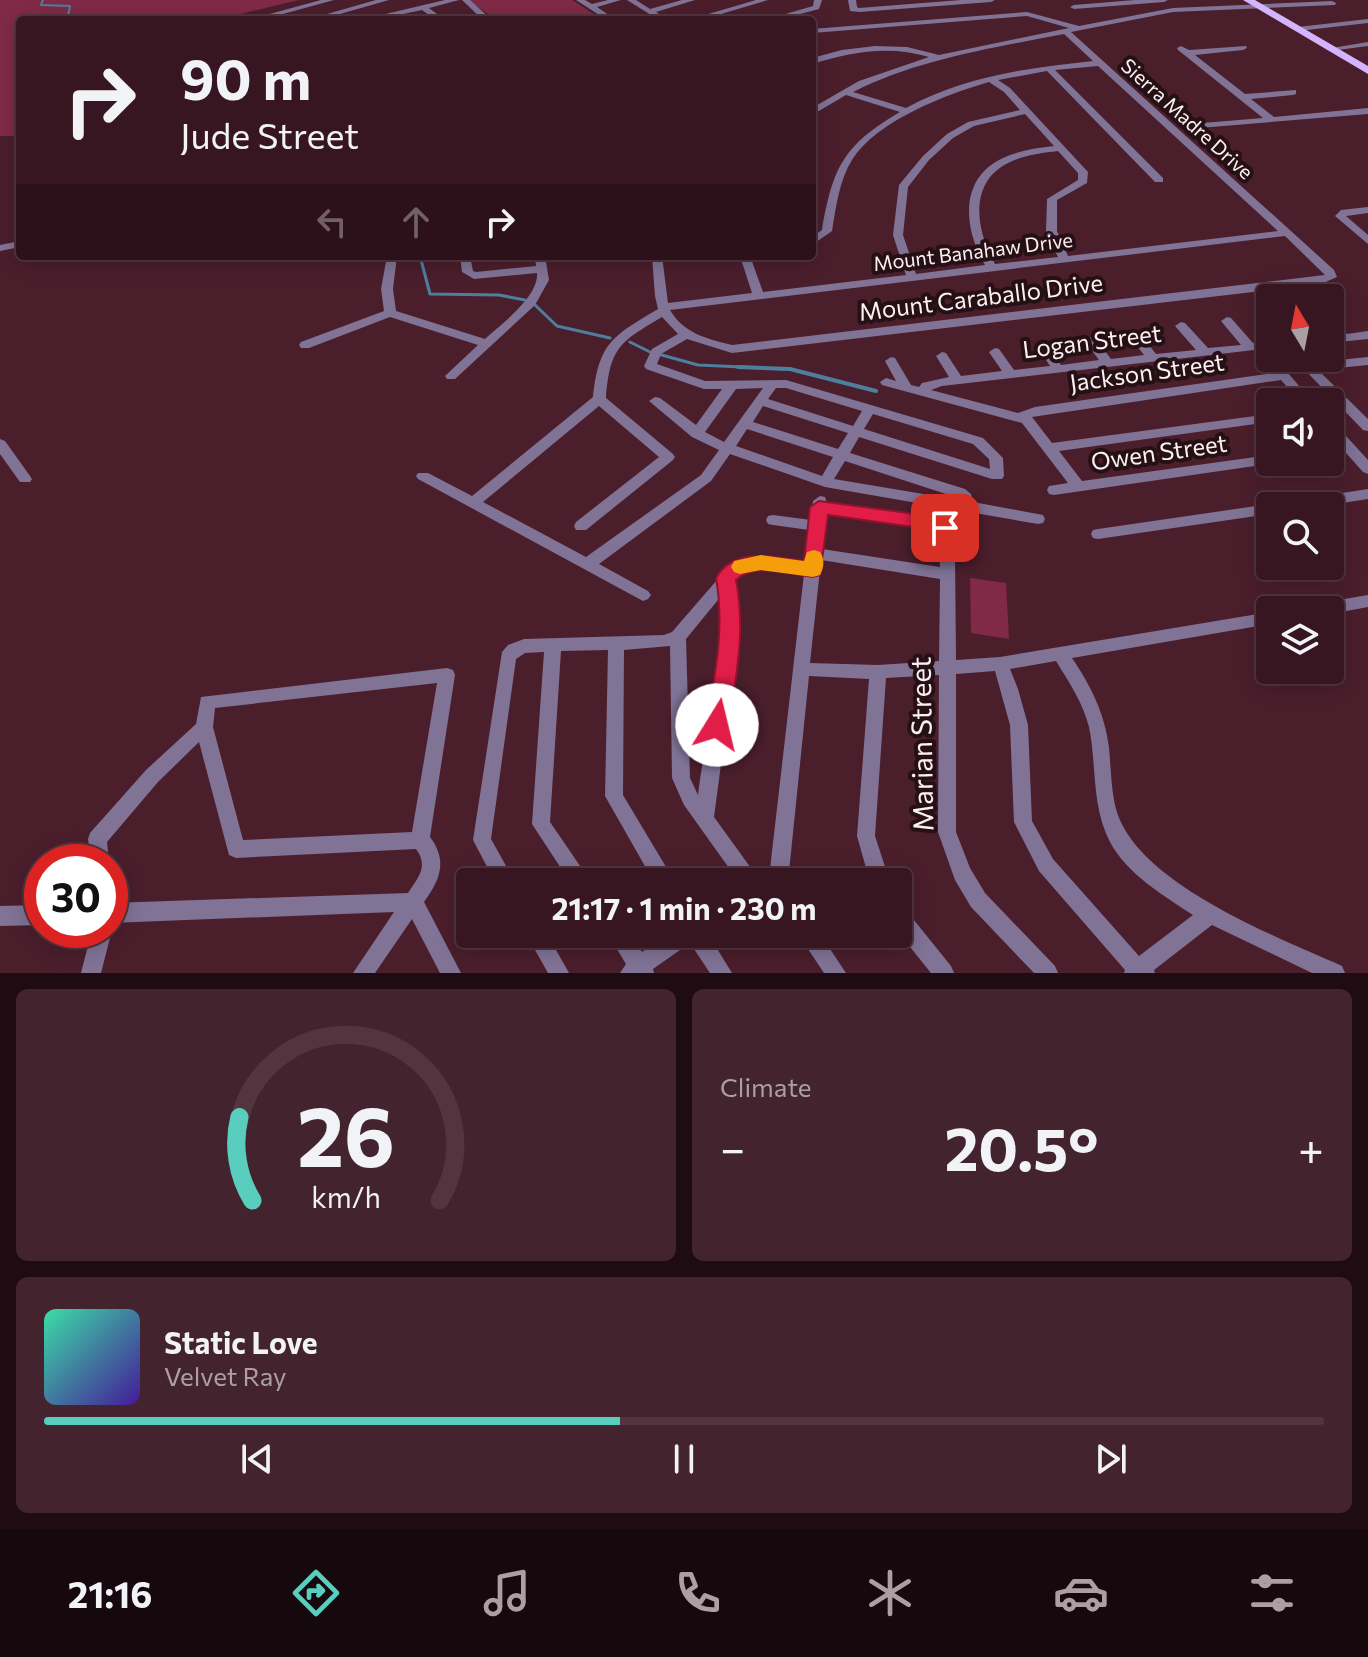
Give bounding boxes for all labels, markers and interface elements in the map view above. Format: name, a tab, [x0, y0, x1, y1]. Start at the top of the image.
text: 90 m	[180, 43, 311, 112]
icon: right	[48, 48, 152, 152]
street label: Sierra Madre Drive	[1117, 53, 1258, 184]
text: Jude Street	[180, 112, 359, 156]
icon: left	[310, 200, 354, 244]
icon: ahead	[394, 200, 438, 244]
icon: right	[478, 200, 522, 244]
street label: Mount Banahaw Drive	[872, 227, 1074, 275]
street label: Mount Caraballo Drive	[857, 267, 1104, 326]
north arrow	[1256, 284, 1344, 372]
map controls	[1256, 284, 1344, 684]
street label: Logan Street	[1021, 318, 1163, 363]
street label: Jackson Street	[1068, 346, 1226, 397]
button: sound	[1256, 388, 1344, 476]
street label: Owen Street	[1089, 428, 1229, 475]
button: search	[1256, 492, 1344, 580]
pin	[911, 494, 979, 562]
icon: arrive	[923, 506, 967, 550]
button: layers	[1256, 596, 1344, 684]
street label: Marian Street	[902, 656, 940, 832]
position arrow	[675, 683, 759, 767]
speed limit sign: 30	[24, 844, 128, 948]
text: 21:17 · 1 min · 230 m	[551, 889, 817, 926]
text: Climate	[720, 1071, 812, 1102]
text: 26	[297, 1082, 395, 1184]
text: 20.5°	[945, 1110, 1099, 1183]
text: −	[720, 1120, 745, 1174]
text: +	[1298, 1120, 1324, 1174]
text: km/h	[311, 1179, 381, 1214]
text: Static Love	[164, 1323, 318, 1360]
text: Velvet Ray	[164, 1360, 287, 1391]
icon: previous	[235, 1437, 279, 1481]
icon: pause	[662, 1437, 706, 1481]
icon: next	[1089, 1437, 1133, 1481]
icon: directions	[288, 1565, 344, 1621]
icon: music	[479, 1565, 535, 1621]
icon: phone	[670, 1565, 726, 1621]
icon: climate	[862, 1565, 918, 1621]
icon: car	[1053, 1565, 1109, 1621]
icon: filters	[1244, 1565, 1300, 1621]
text: 21:16	[68, 1571, 152, 1615]

